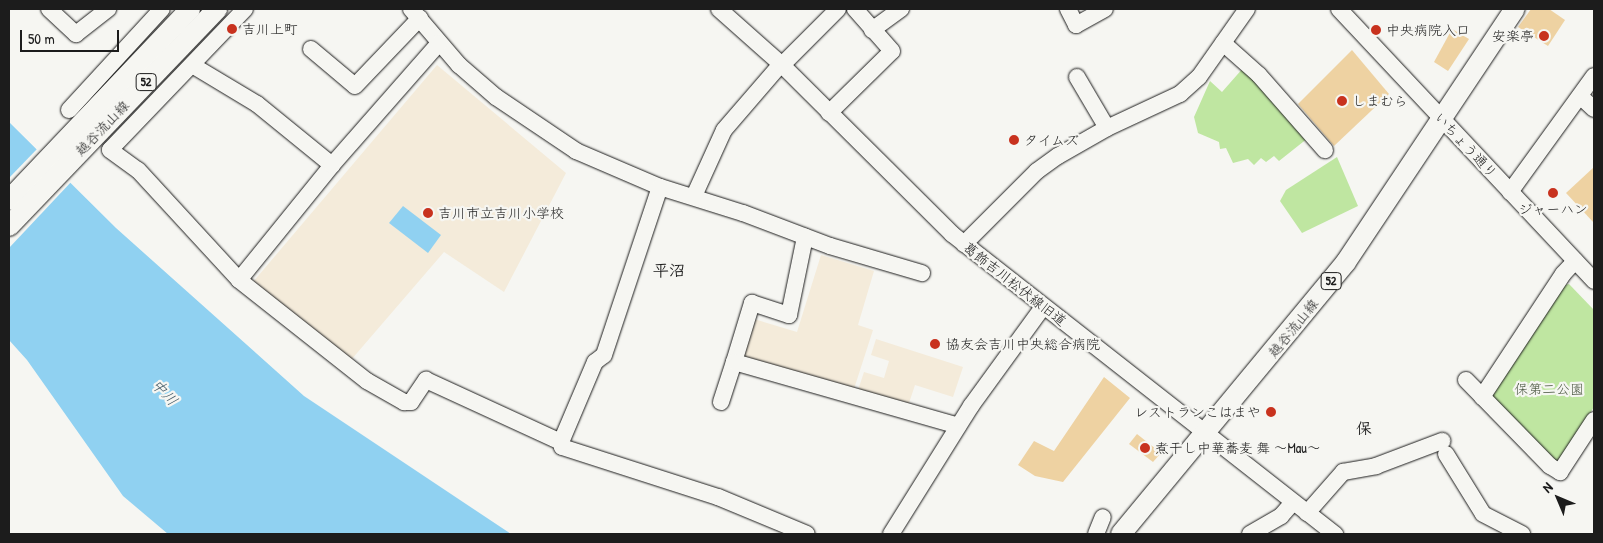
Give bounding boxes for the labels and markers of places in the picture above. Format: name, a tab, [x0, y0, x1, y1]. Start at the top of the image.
place label: 吉川上町	[242, 21, 298, 37]
place label: 中央病院入口	[1386, 22, 1470, 38]
marker: 吉川上町	[226, 23, 238, 35]
marker: 中央病院入口	[1370, 24, 1382, 36]
place label: 安楽亭	[1492, 28, 1534, 44]
marker: 安楽亭	[1538, 30, 1550, 42]
place label: しまむら	[1352, 93, 1408, 109]
marker: しまむら	[1336, 95, 1348, 107]
place label: タイムズ	[1024, 132, 1080, 148]
marker: タイムズ	[1008, 134, 1020, 146]
marker: ジャーハン	[1547, 187, 1559, 199]
place label: ジャーハン	[1518, 201, 1588, 217]
place label: 吉川市立吉川小学校	[438, 205, 564, 221]
marker: 吉川市立吉川小学校	[422, 207, 434, 219]
place label: 協友会吉川中央総合病院	[946, 336, 1100, 352]
marker: 協友会吉川中央総合病院	[928, 337, 942, 351]
place label: レストランこはまや	[1135, 404, 1261, 420]
marker: レストランこはまや	[1265, 406, 1277, 418]
place label: 煮干し中華蕎麦 舞 〜Mau〜	[1155, 440, 1321, 456]
marker: 煮干し中華蕎麦 舞 〜Mau〜	[1139, 442, 1151, 454]

